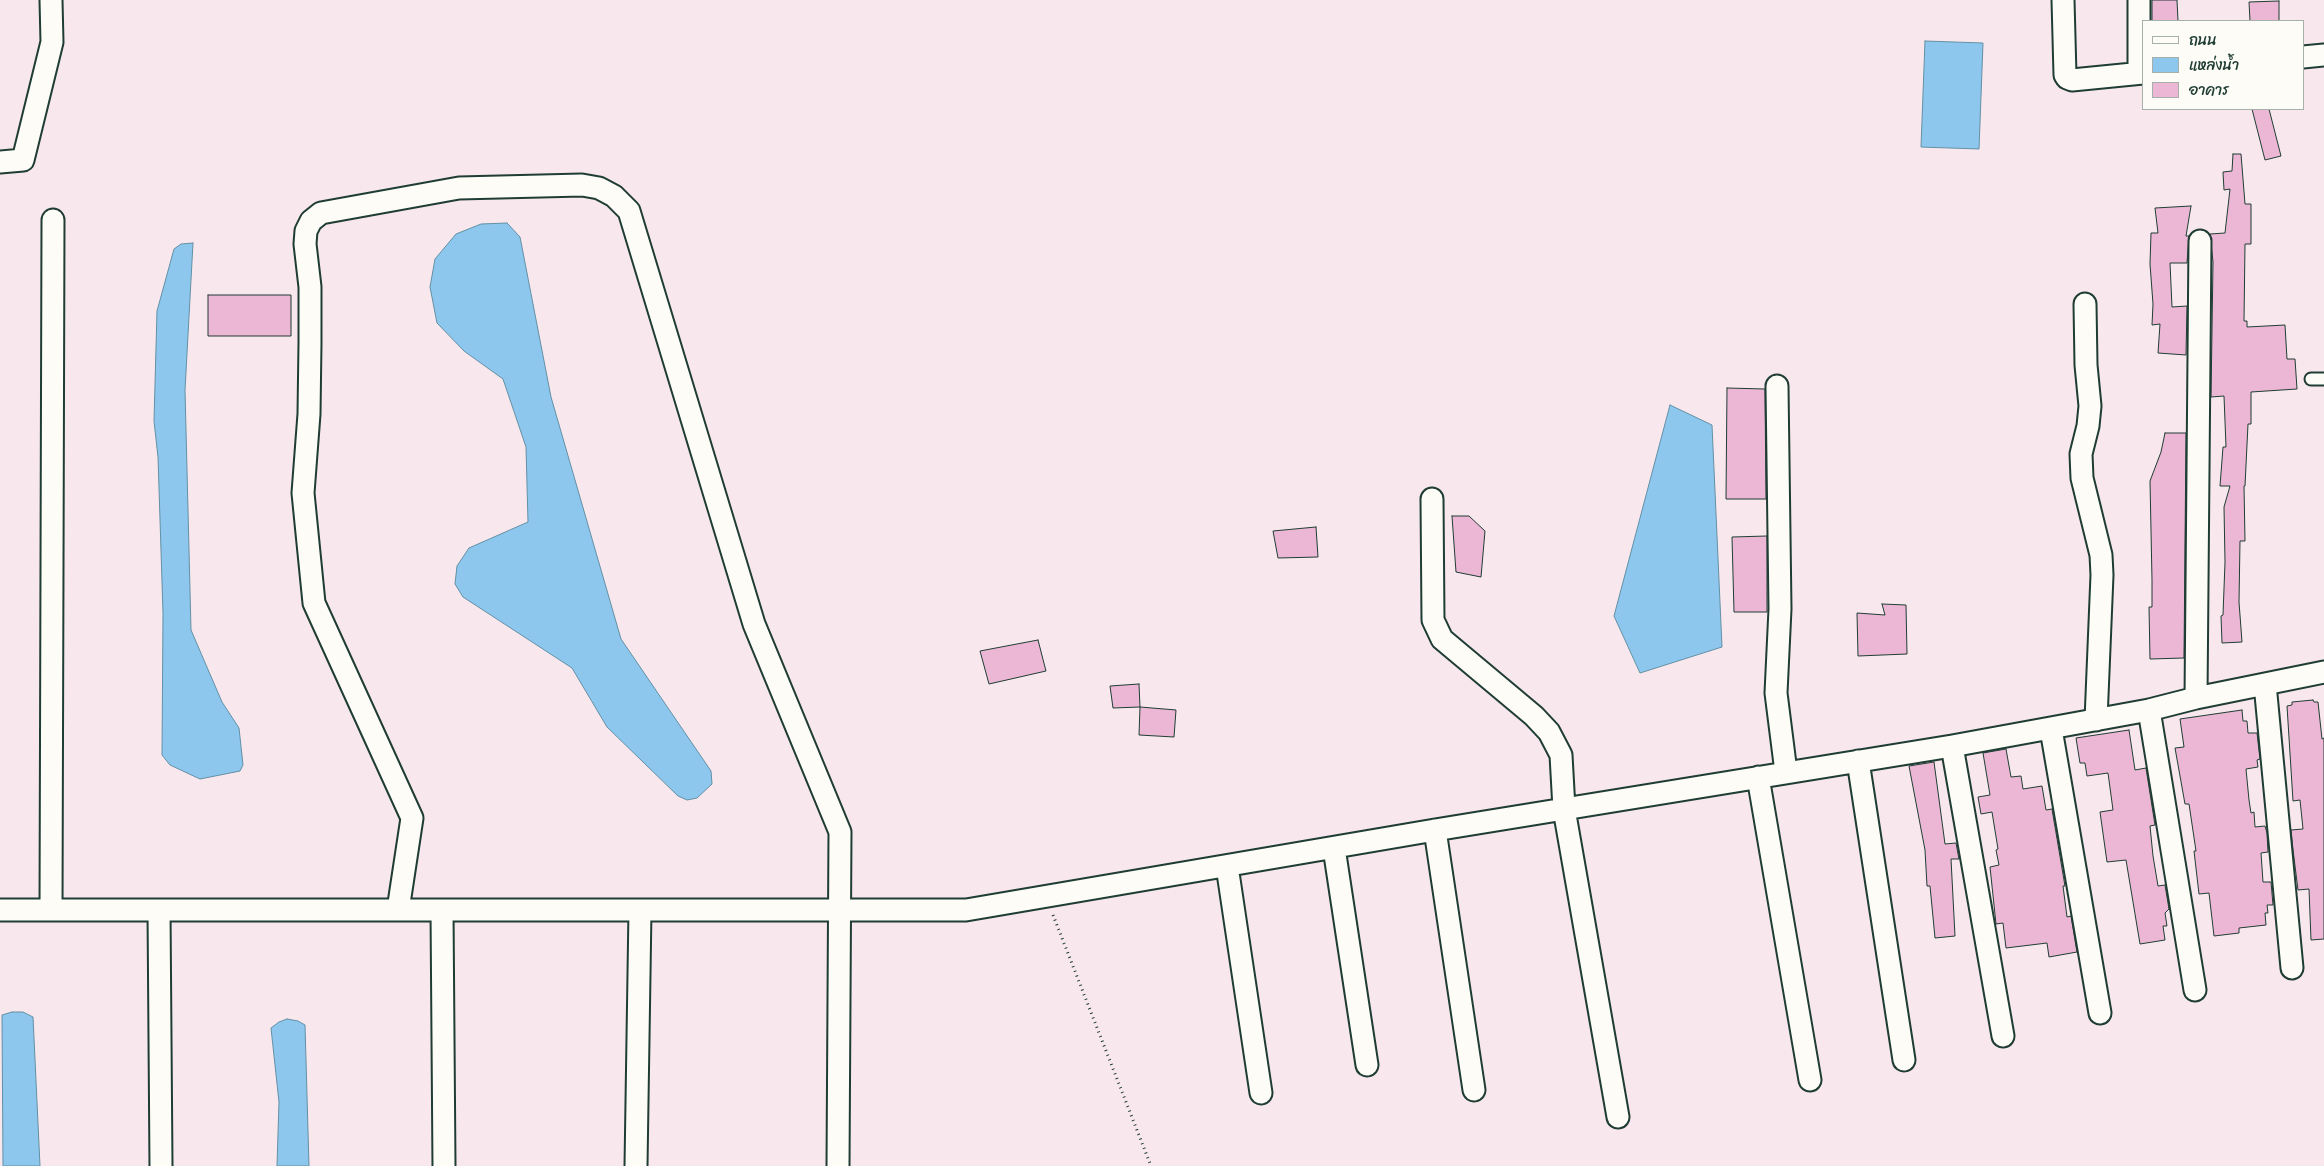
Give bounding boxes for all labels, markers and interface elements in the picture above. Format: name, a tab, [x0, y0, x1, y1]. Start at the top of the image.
legend	[2142, 20, 2304, 110]
text: ถนน	[2189, 27, 2217, 53]
text: แหล่งน้ำ	[2189, 52, 2239, 78]
text: อาคาร	[2189, 77, 2229, 103]

